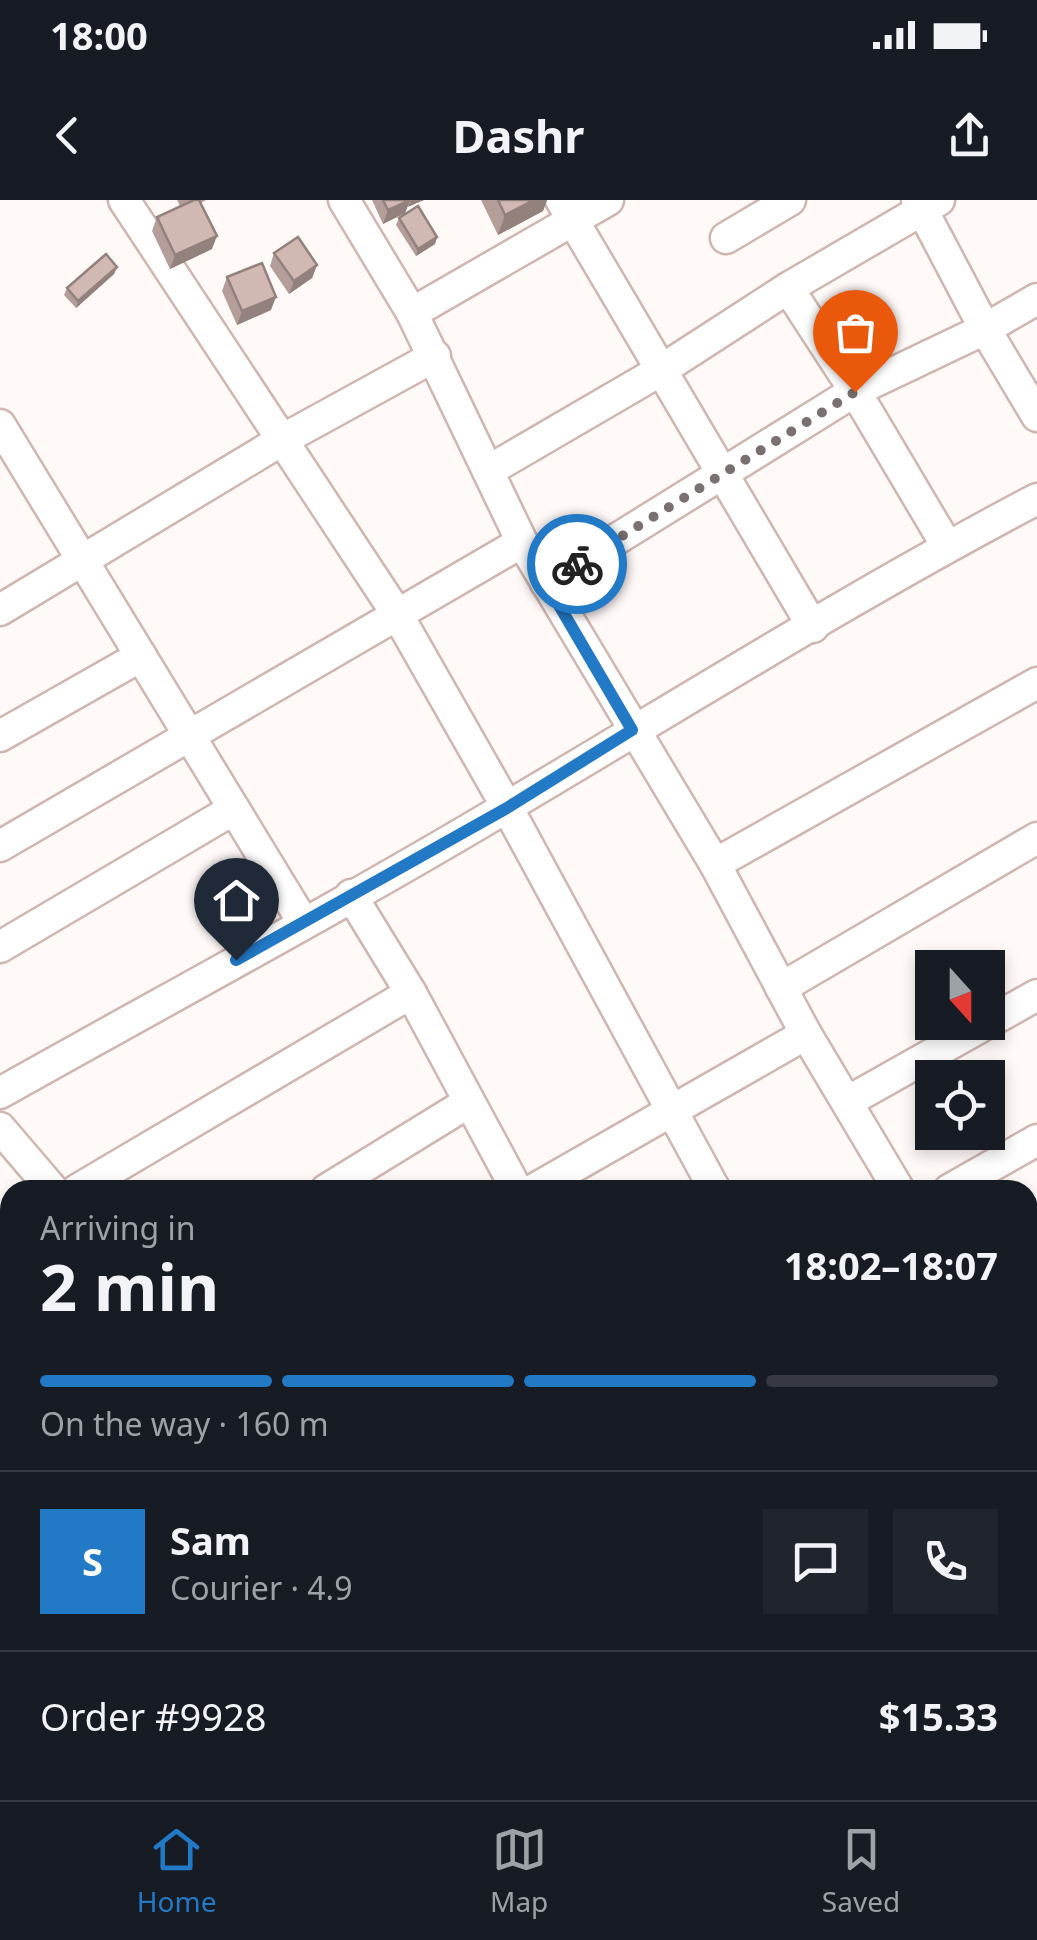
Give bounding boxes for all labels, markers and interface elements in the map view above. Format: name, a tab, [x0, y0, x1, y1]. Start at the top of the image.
text: 18:00	[50, 9, 148, 61]
text: Dashr	[453, 105, 584, 166]
icon: back	[40, 108, 95, 163]
icon: share	[942, 108, 997, 163]
pin	[813, 290, 898, 393]
icon: bag	[828, 305, 883, 360]
courier	[527, 514, 627, 614]
icon: bike	[550, 537, 605, 592]
pin	[194, 858, 279, 961]
icon: home	[209, 873, 264, 928]
north arrow	[915, 950, 1005, 1040]
map controls	[915, 950, 1005, 1150]
button: locate	[915, 1060, 1005, 1150]
text: Arriving in	[40, 1206, 195, 1249]
text: 18:02–18:07	[784, 1239, 998, 1291]
text: 2 min	[40, 1242, 219, 1330]
text: On the way · 160 m	[40, 1402, 329, 1445]
button: chat	[763, 1509, 868, 1614]
button: phone	[893, 1509, 998, 1614]
text: Sam	[170, 1514, 251, 1566]
text: S	[82, 1535, 103, 1587]
text: Courier · 4.9	[170, 1566, 353, 1609]
text: Order #9928	[40, 1690, 266, 1742]
text: $15.33	[879, 1690, 998, 1742]
tab: Home	[137, 1822, 216, 1920]
tab: Map	[490, 1822, 548, 1920]
tab: Saved	[822, 1822, 900, 1920]

